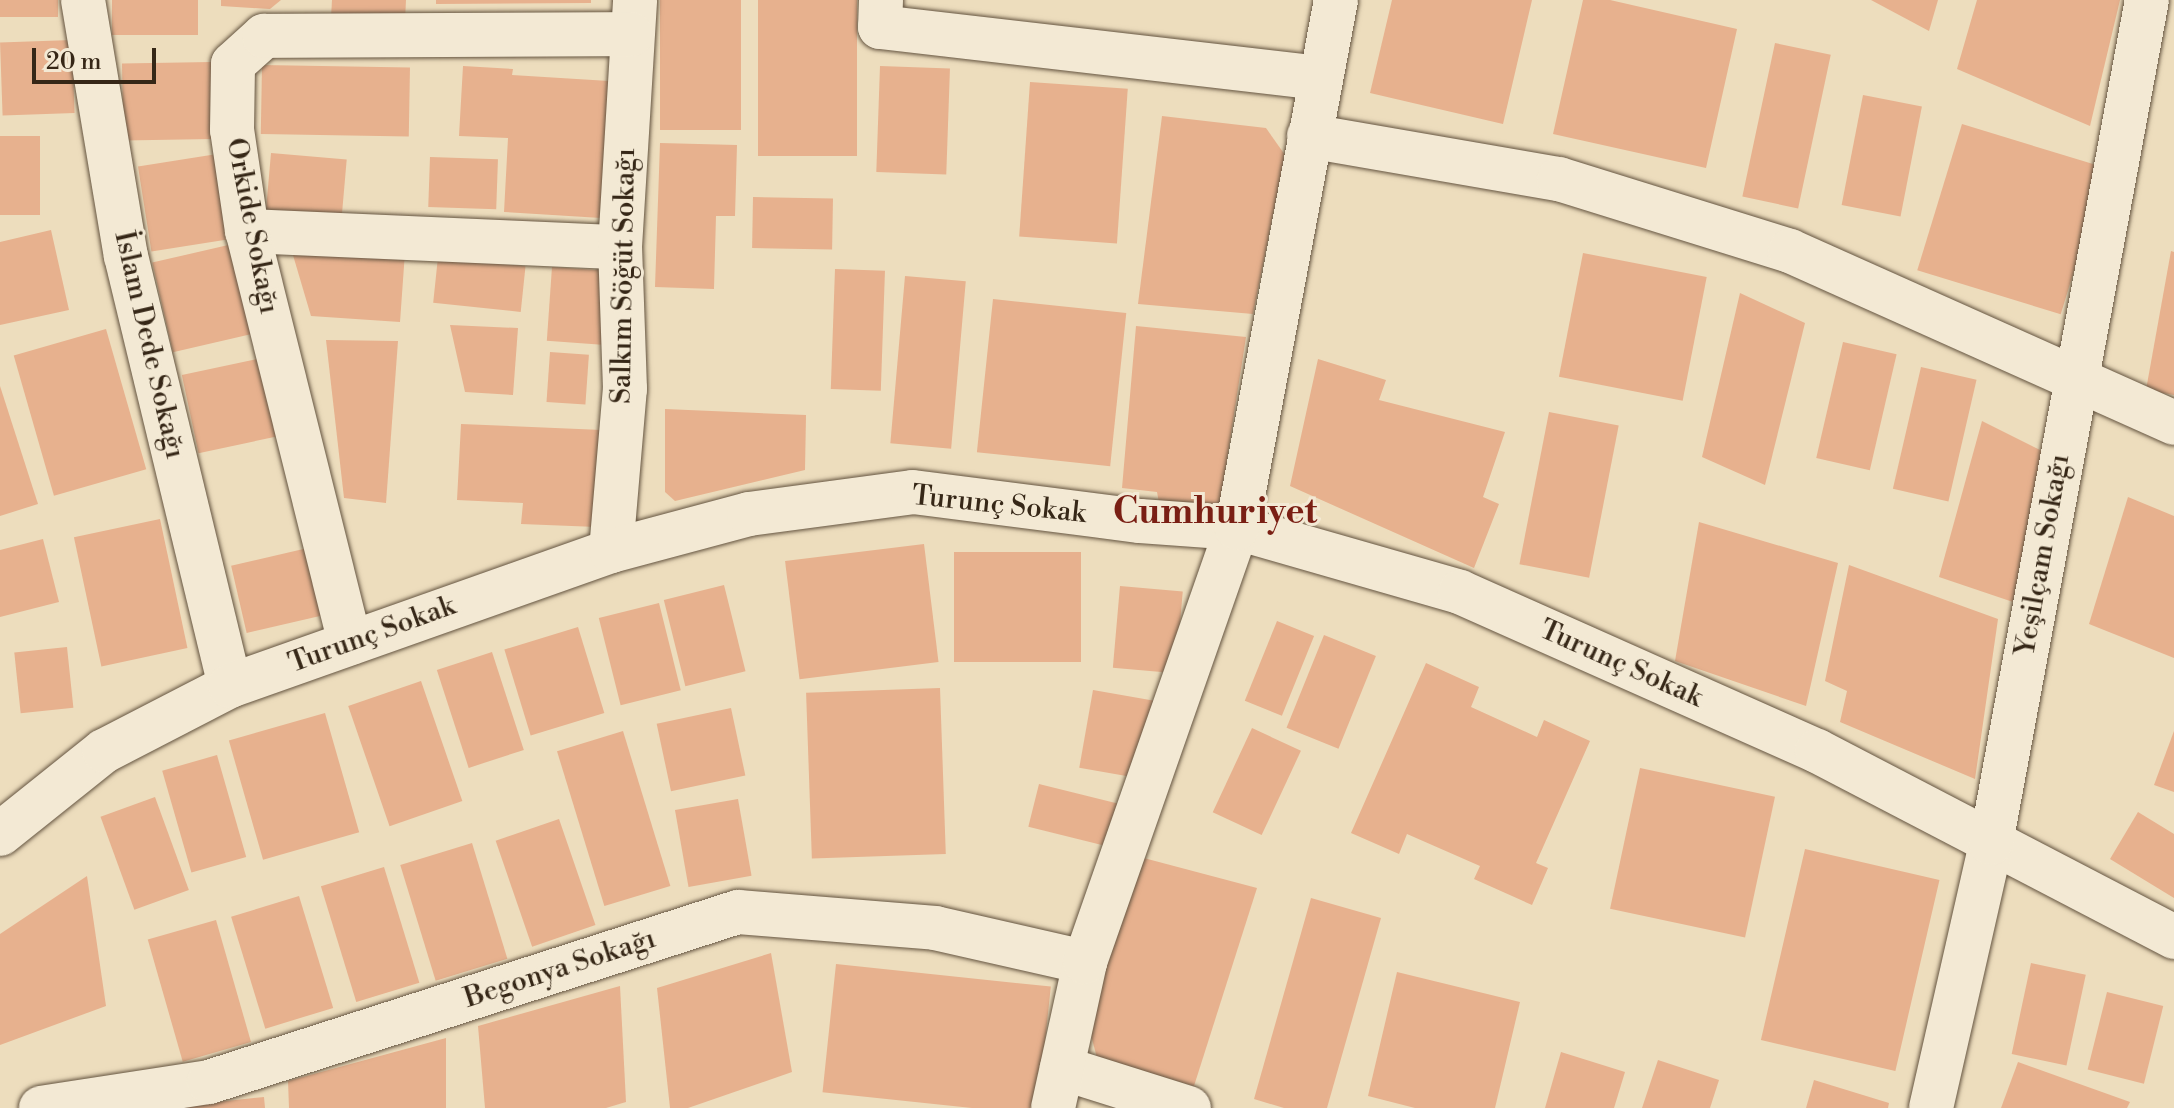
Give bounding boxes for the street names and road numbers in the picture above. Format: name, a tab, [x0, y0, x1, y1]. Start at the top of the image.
street label: Orkide Sokağı	[218, 135, 286, 317]
street label: Salkım Söğüt Sokağı	[605, 148, 643, 404]
street label: İslam Dede Sokağı	[106, 228, 192, 462]
street label: Yeşilçam Sokağı	[2009, 452, 2077, 658]
street label: Turunç Sokak	[910, 479, 1088, 531]
street label: Turunç Sokak	[284, 589, 460, 681]
street label: Turunç Sokak	[1534, 613, 1708, 715]
street label: Begonya Sokağı	[460, 922, 660, 1016]

